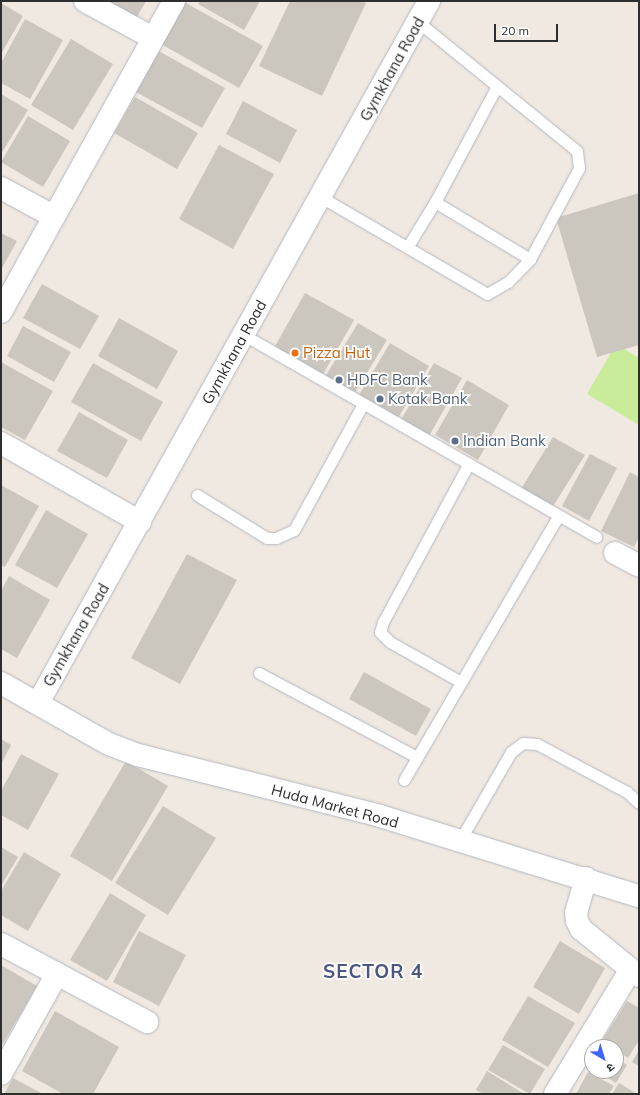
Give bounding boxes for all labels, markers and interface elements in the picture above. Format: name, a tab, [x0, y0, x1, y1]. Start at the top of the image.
street label: Gymkhana Road	[356, 14, 428, 124]
scale bar	[496, 16, 560, 42]
text: 20 m	[501, 23, 529, 38]
street label: Gymkhana Road	[198, 297, 270, 407]
place label: Pizza Hut	[303, 344, 370, 362]
marker: Pizza Hut	[290, 348, 300, 358]
place label: HDFC Bank	[347, 371, 428, 389]
marker: HDFC Bank	[334, 375, 344, 385]
place label: Kotak Bank	[388, 390, 467, 408]
marker: Kotak Bank	[375, 394, 385, 404]
place label: Indian Bank	[463, 432, 546, 450]
marker: Indian Bank	[450, 436, 460, 446]
street label: Gymkhana Road	[39, 580, 113, 690]
street label: Huda Market Road	[269, 780, 401, 832]
district label: SECTOR 4	[323, 961, 423, 983]
north arrow	[584, 1039, 624, 1079]
text: उ	[604, 1060, 618, 1075]

